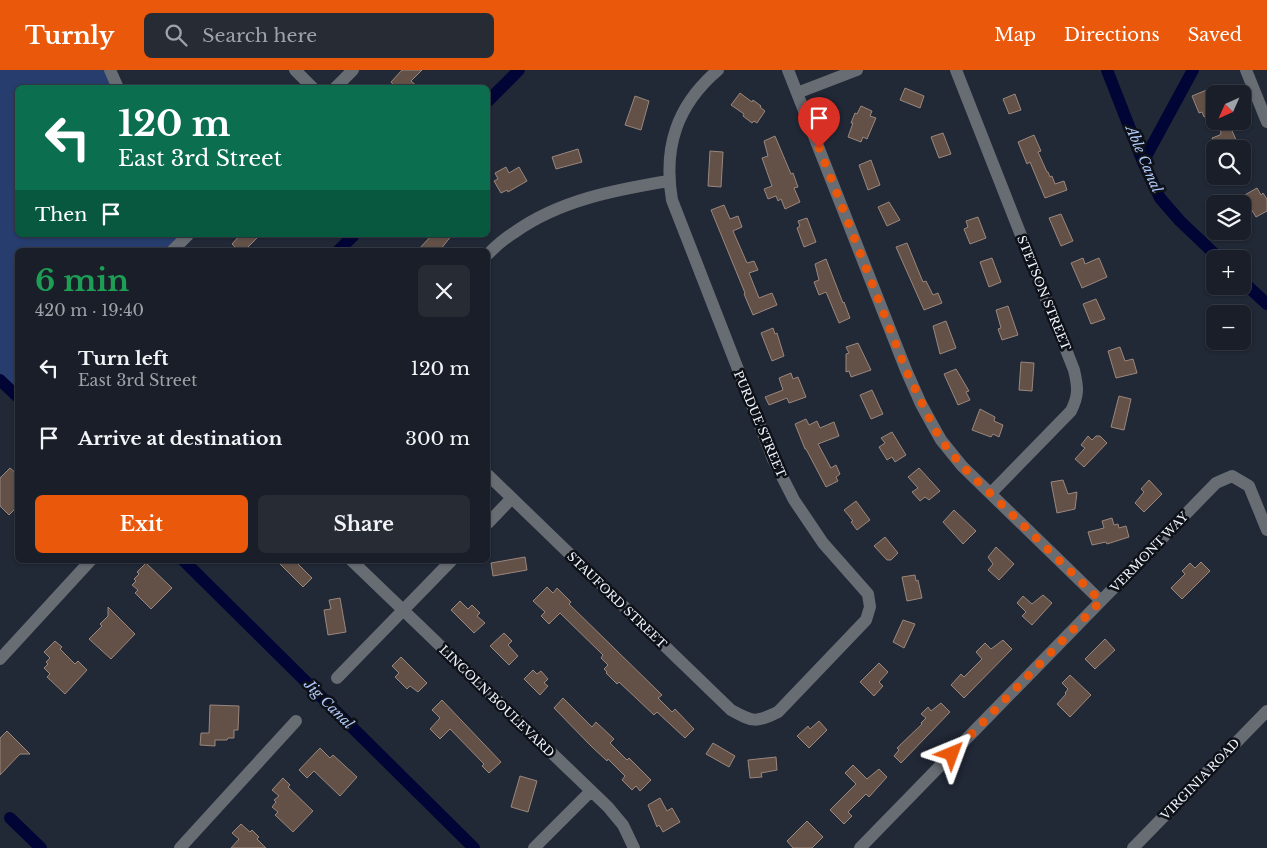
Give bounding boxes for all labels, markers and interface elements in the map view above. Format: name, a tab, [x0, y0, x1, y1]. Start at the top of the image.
search box	[144, 13, 494, 58]
text: Turnly	[25, 21, 114, 50]
icon: search	[162, 21, 190, 49]
text: Search here	[202, 24, 317, 47]
text: Map	[994, 24, 1036, 46]
text: Directions	[1064, 24, 1160, 46]
text: Saved	[1188, 24, 1242, 46]
north arrow	[1206, 85, 1251, 130]
map controls	[1206, 85, 1251, 350]
pin	[798, 97, 840, 148]
text: 120 m	[118, 102, 231, 145]
icon: arrive	[805, 104, 833, 132]
icon: left	[35, 105, 100, 170]
water label: Able Canal	[1121, 121, 1166, 196]
button: search	[1206, 140, 1251, 185]
text: East 3rd Street	[118, 145, 282, 172]
button: layers	[1206, 195, 1251, 240]
icon: arrive	[97, 200, 125, 228]
text: Then	[35, 203, 87, 226]
street label: STETSON STREET	[1014, 233, 1074, 353]
button: +	[1206, 250, 1251, 295]
text: 6 min	[35, 262, 129, 299]
button: close	[418, 265, 470, 317]
text: 420 m · 19:40	[35, 300, 144, 320]
button: −	[1206, 305, 1251, 350]
text: Turn left	[78, 347, 169, 370]
icon: left	[35, 354, 63, 382]
text: 120 m	[410, 357, 470, 380]
street label: PURDUE STREET	[731, 368, 789, 480]
text: East 3rd Street	[78, 370, 197, 390]
icon: arrive	[35, 424, 63, 452]
text: Arrive at destination	[78, 427, 282, 450]
text: 300 m	[405, 427, 470, 450]
button: Exit	[35, 495, 248, 553]
button: Share	[258, 495, 470, 553]
street label: VERMONT WAY	[1106, 509, 1191, 596]
street label: STAUFORD STREET	[564, 549, 670, 652]
street label: LINCOLN BOULEVARD	[436, 642, 558, 760]
water label: Jig Canal	[300, 675, 358, 733]
position arrow	[925, 727, 977, 779]
street label: VIRGINIA ROAD	[1157, 735, 1243, 823]

